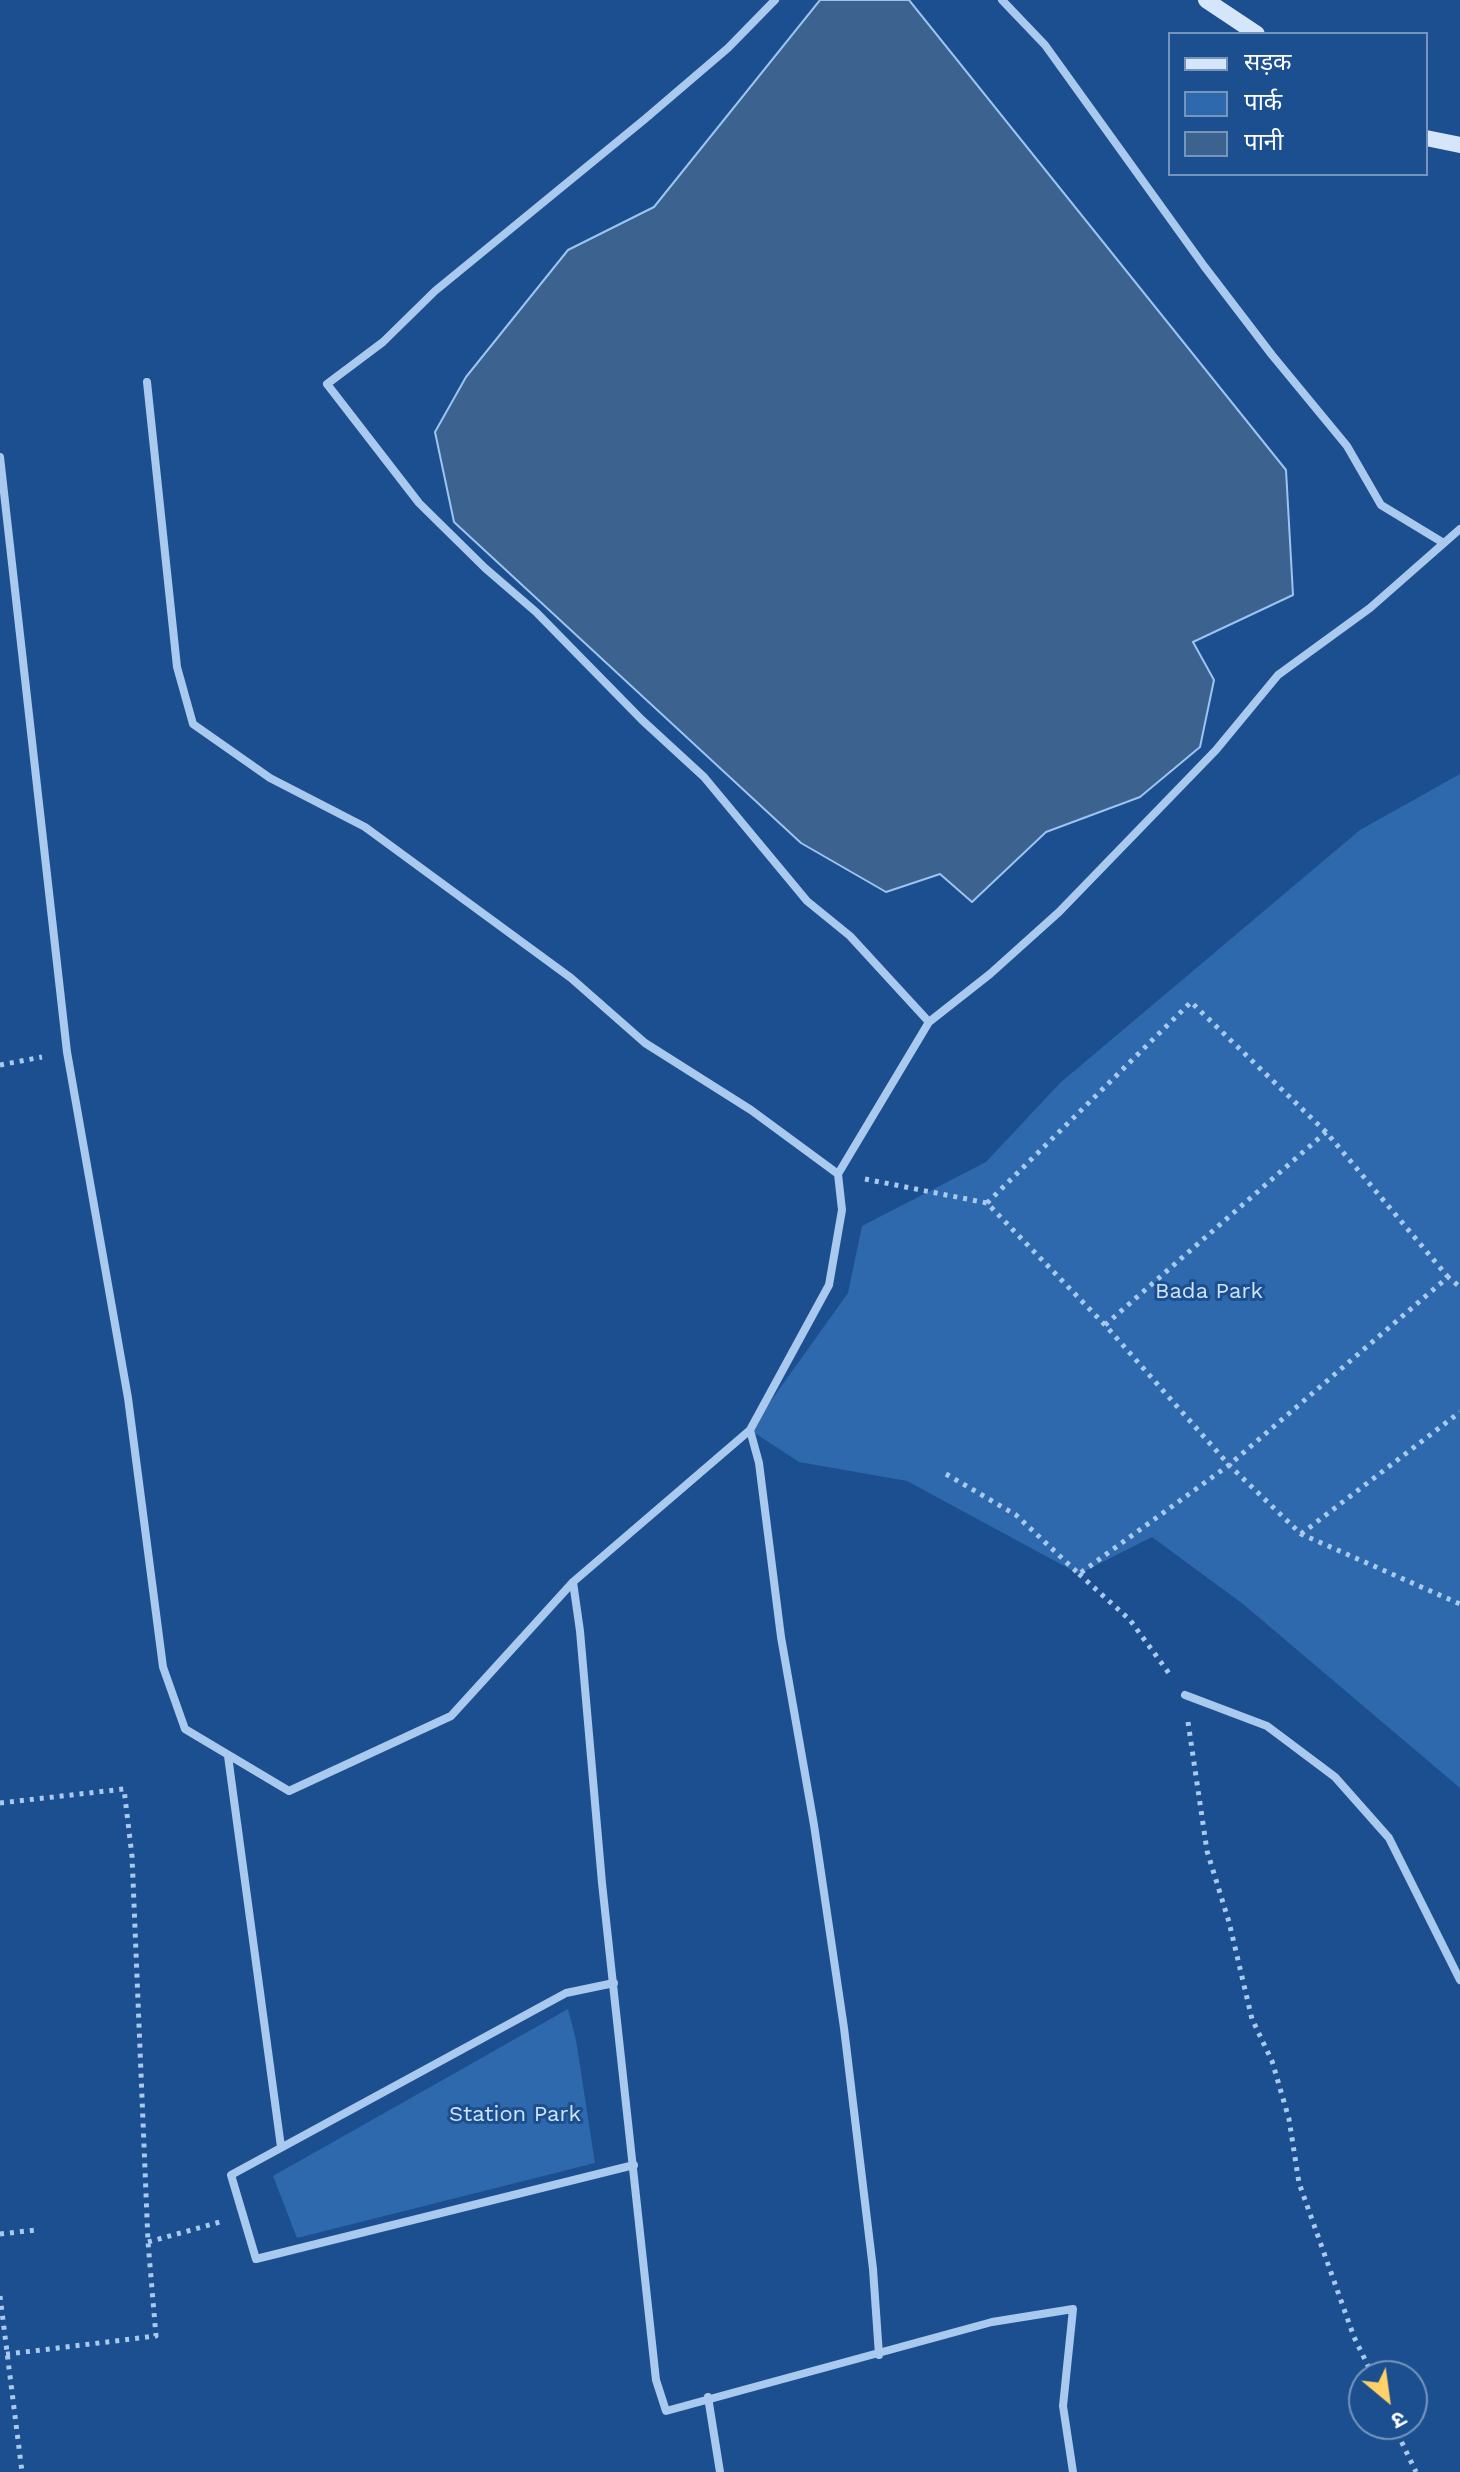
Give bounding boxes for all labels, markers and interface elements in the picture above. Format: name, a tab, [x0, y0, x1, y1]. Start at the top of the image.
legend	[1168, 32, 1428, 176]
text: सड़क	[1244, 48, 1292, 76]
text: पार्क	[1244, 88, 1282, 116]
text: पानी	[1244, 128, 1283, 156]
park label: Bada Park	[1155, 1279, 1263, 1305]
park label: Station Park	[449, 2102, 581, 2128]
north arrow	[1348, 2360, 1428, 2440]
text: उ	[1387, 2406, 1411, 2434]

